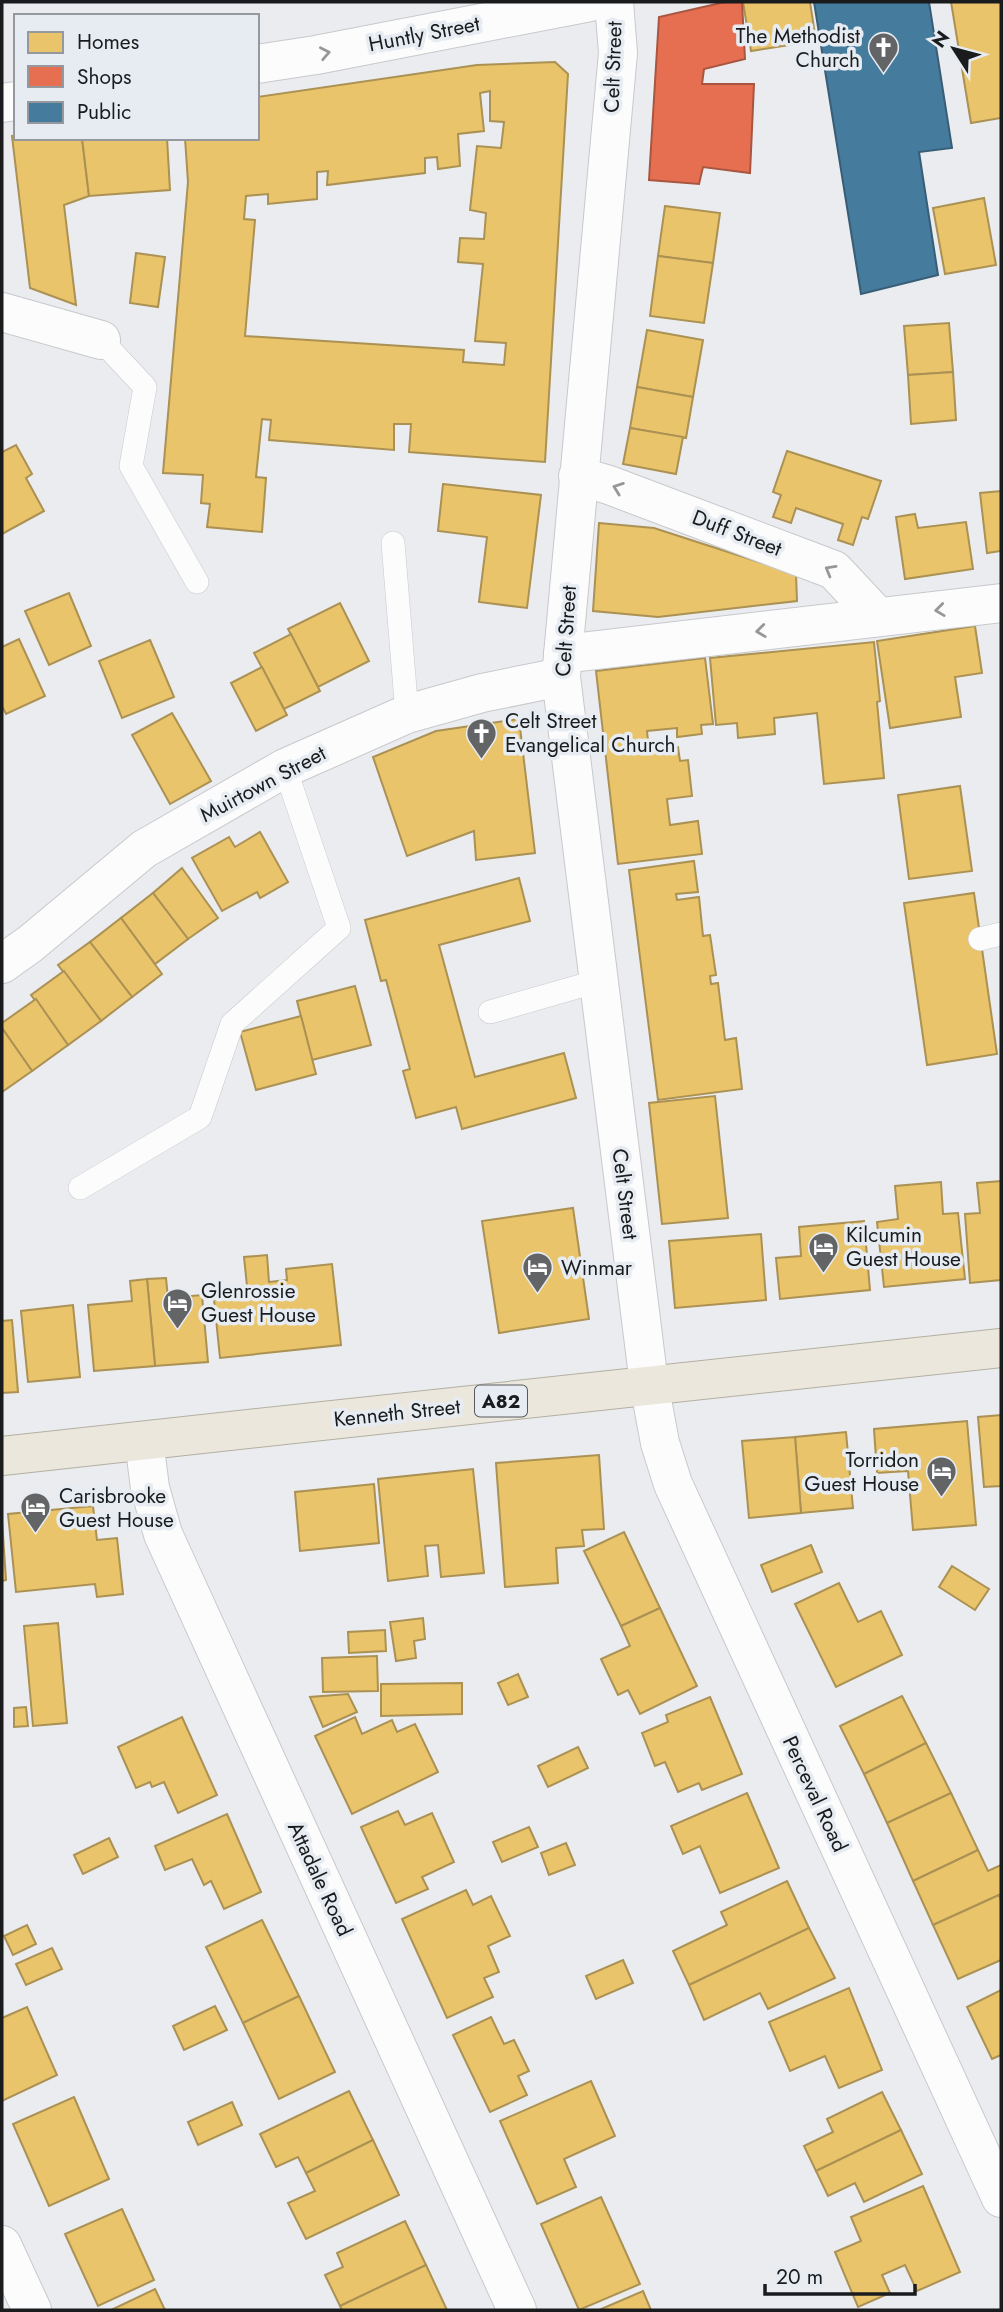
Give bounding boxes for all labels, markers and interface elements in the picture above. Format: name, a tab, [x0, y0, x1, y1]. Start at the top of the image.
street label: Huntly Street	[366, 9, 482, 59]
legend	[14, 14, 259, 140]
north arrow	[919, 14, 989, 84]
street label: Celt Street	[596, 21, 630, 113]
place label: The Methodist Church	[736, 21, 860, 75]
text: N	[925, 25, 956, 53]
text: Homes	[77, 27, 139, 57]
church icon: The Methodist Church	[866, 31, 900, 75]
one-way arrow	[319, 46, 331, 61]
text: Shops	[77, 62, 131, 92]
text: Public	[77, 97, 131, 127]
one-way arrow	[613, 483, 625, 497]
street label: Duff Street	[688, 502, 786, 564]
one-way arrow	[825, 565, 838, 578]
street label: Celt Street	[548, 584, 584, 678]
one-way arrow	[934, 603, 945, 618]
one-way arrow	[756, 623, 767, 638]
place label: Celt Street Evangelical Church	[505, 706, 676, 760]
church icon: Celt Street Evangelical Church	[465, 716, 499, 760]
street label: Muirtown Street	[195, 738, 331, 830]
street label: Celt Street	[605, 1147, 645, 1241]
place label: Kilcumin Guest House	[846, 1220, 961, 1274]
hotel icon: Kilcumin Guest House	[806, 1230, 840, 1274]
hotel icon: Winmar	[521, 1251, 555, 1295]
place label: Winmar	[561, 1253, 633, 1283]
place label: Glenrossie Guest House	[201, 1276, 316, 1330]
hotel icon: Glenrossie Guest House	[161, 1286, 195, 1330]
road number: A82	[475, 1386, 527, 1416]
street label: Kenneth Street	[332, 1391, 462, 1435]
place label: Torridon Guest House	[804, 1445, 919, 1499]
hotel icon: Torridon Guest House	[925, 1455, 959, 1499]
place label: Carisbrooke Guest House	[59, 1481, 174, 1535]
hotel icon: Carisbrooke Guest House	[19, 1491, 53, 1535]
street label: Perceval Road	[775, 1731, 855, 1857]
street label: Attadale Road	[280, 1817, 360, 1941]
scale bar	[765, 2252, 916, 2296]
text: 20 m	[776, 2262, 823, 2292]

